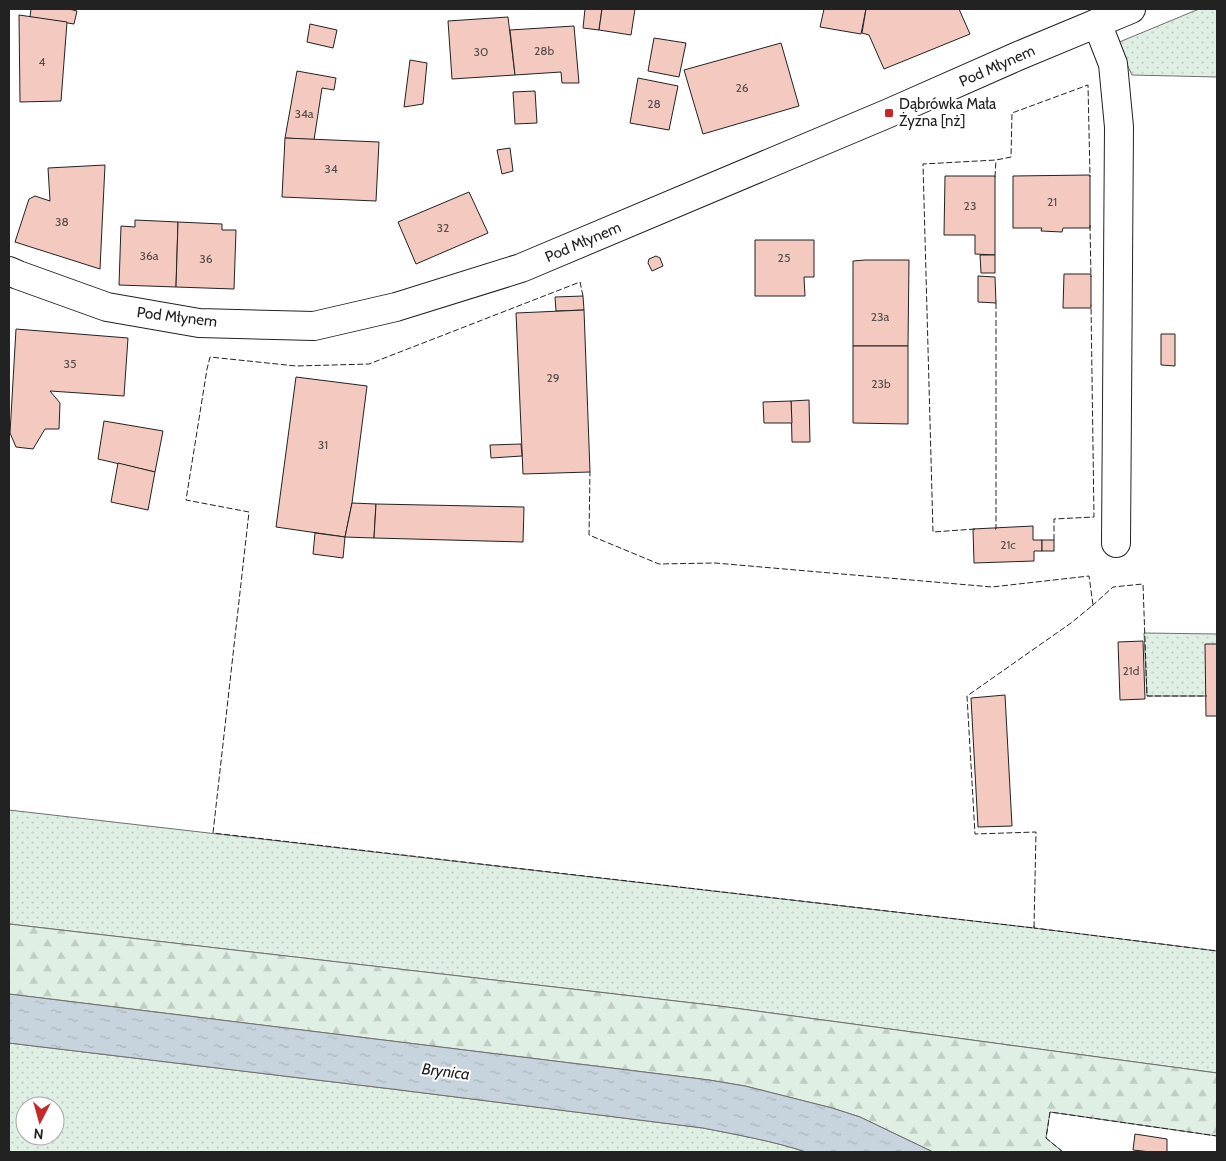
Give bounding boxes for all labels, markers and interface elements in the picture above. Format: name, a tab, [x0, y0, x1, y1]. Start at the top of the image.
street label: Pod Młynem	[956, 41, 1038, 91]
house number: 28b	[534, 43, 554, 58]
house number: 30	[474, 44, 488, 59]
house number: 4	[39, 54, 46, 69]
house number: 26	[735, 80, 749, 95]
place label: Dąbrówka Mała Żyzna [nż]	[899, 95, 997, 130]
house number: 28	[647, 96, 661, 111]
house number: 34a	[294, 106, 314, 121]
marker: Dąbrówka Mała Żyzna [nż]	[883, 107, 895, 119]
house number: 34	[324, 161, 338, 176]
house number: 21	[1047, 194, 1057, 209]
house number: 23	[964, 198, 976, 213]
house number: 38	[55, 214, 69, 229]
street label: Pod Młynem	[542, 218, 624, 266]
house number: 32	[437, 220, 449, 235]
house number: 36a	[139, 248, 159, 263]
house number: 25	[778, 250, 790, 265]
house number: 36	[199, 251, 213, 266]
street label: Pod Młynem	[136, 303, 218, 331]
house number: 23a	[871, 309, 890, 324]
house number: 35	[64, 356, 76, 371]
house number: 29	[546, 370, 560, 385]
house number: 23b	[871, 376, 891, 391]
house number: 31	[318, 437, 328, 452]
house number: 21c	[1000, 537, 1016, 552]
house number: 21d	[1123, 663, 1139, 678]
water label: Brynica	[421, 1059, 471, 1084]
north arrow	[15, 1096, 65, 1146]
text: N	[33, 1124, 45, 1143]

